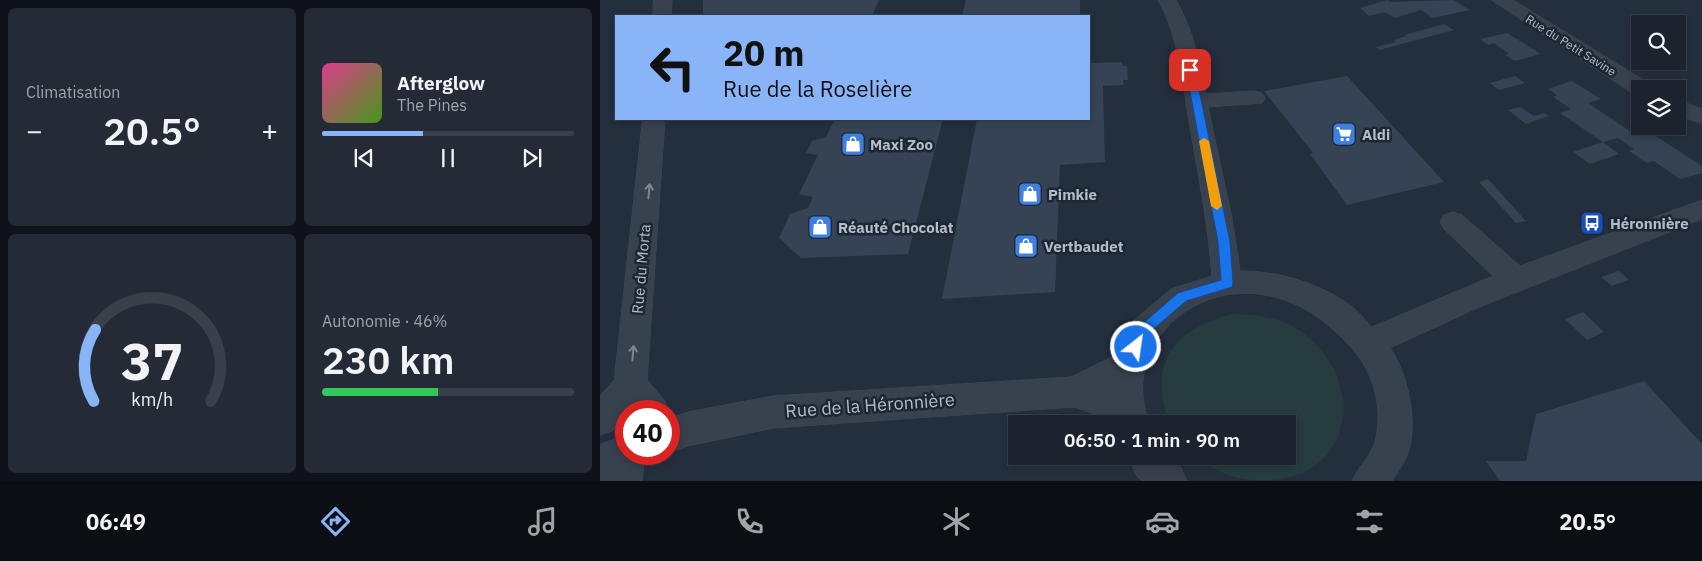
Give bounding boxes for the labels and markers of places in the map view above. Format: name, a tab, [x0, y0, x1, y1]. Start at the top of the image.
pin	[1169, 49, 1211, 91]
supermarket icon: Aldi	[1331, 121, 1357, 147]
place label: Aldi	[1362, 125, 1390, 144]
shop icon: Maxi Zoo	[840, 131, 866, 157]
place label: Maxi Zoo	[870, 135, 933, 154]
shop icon: Pimkie	[1017, 181, 1043, 207]
place label: Pimkie	[1048, 185, 1097, 204]
bus stop icon: Héronnière	[1579, 210, 1605, 236]
shop icon: Réauté Chocolat	[807, 214, 833, 240]
place label: Héronnière	[1610, 214, 1689, 233]
place label: Réauté Chocolat	[838, 218, 954, 237]
shop icon: Vertbaudet	[1013, 233, 1039, 259]
place label: Vertbaudet	[1044, 237, 1124, 256]

